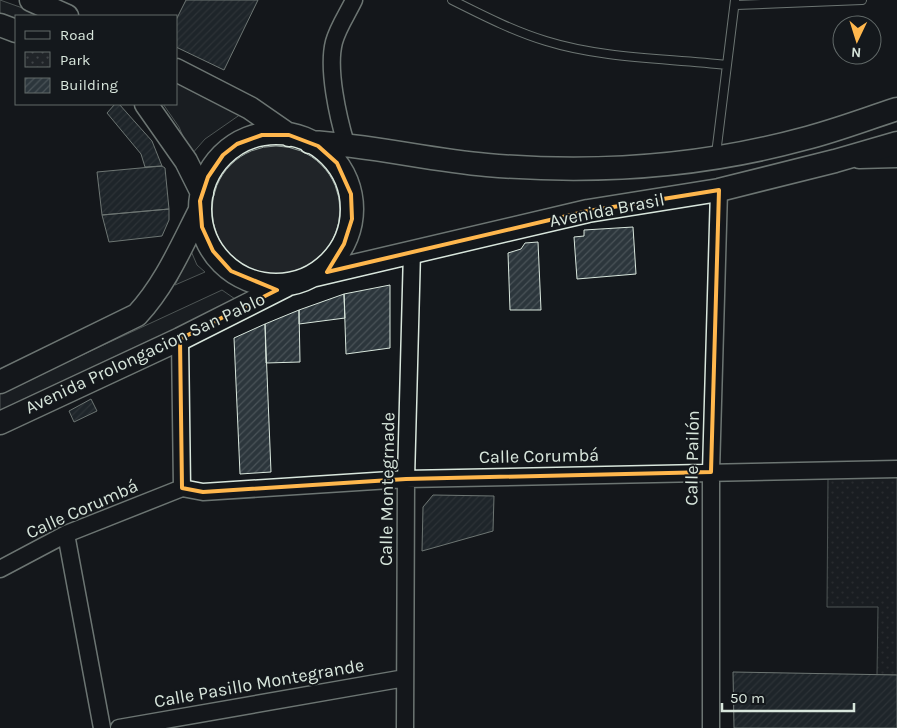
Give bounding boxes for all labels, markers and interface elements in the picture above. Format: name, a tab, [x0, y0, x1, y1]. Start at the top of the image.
legend	[15, 15, 178, 105]
north arrow	[832, 15, 882, 65]
text: Road	[60, 26, 95, 44]
text: N	[851, 44, 862, 61]
text: Park	[60, 51, 90, 69]
text: Building	[60, 76, 118, 94]
street label: Avenida Brasil	[548, 188, 666, 232]
street label: Avenida Prolongacion San Pablo	[21, 288, 269, 418]
street label: Calle Pailón	[680, 410, 704, 506]
street label: Calle Montegrnade	[375, 412, 399, 566]
street label: Calle Corumbá	[479, 444, 599, 468]
street label: Calle Corumbá	[23, 474, 141, 544]
street label: Calle Pasillo Montegrande	[152, 654, 366, 712]
scale bar	[722, 680, 854, 712]
text: 50 m	[730, 689, 765, 707]

